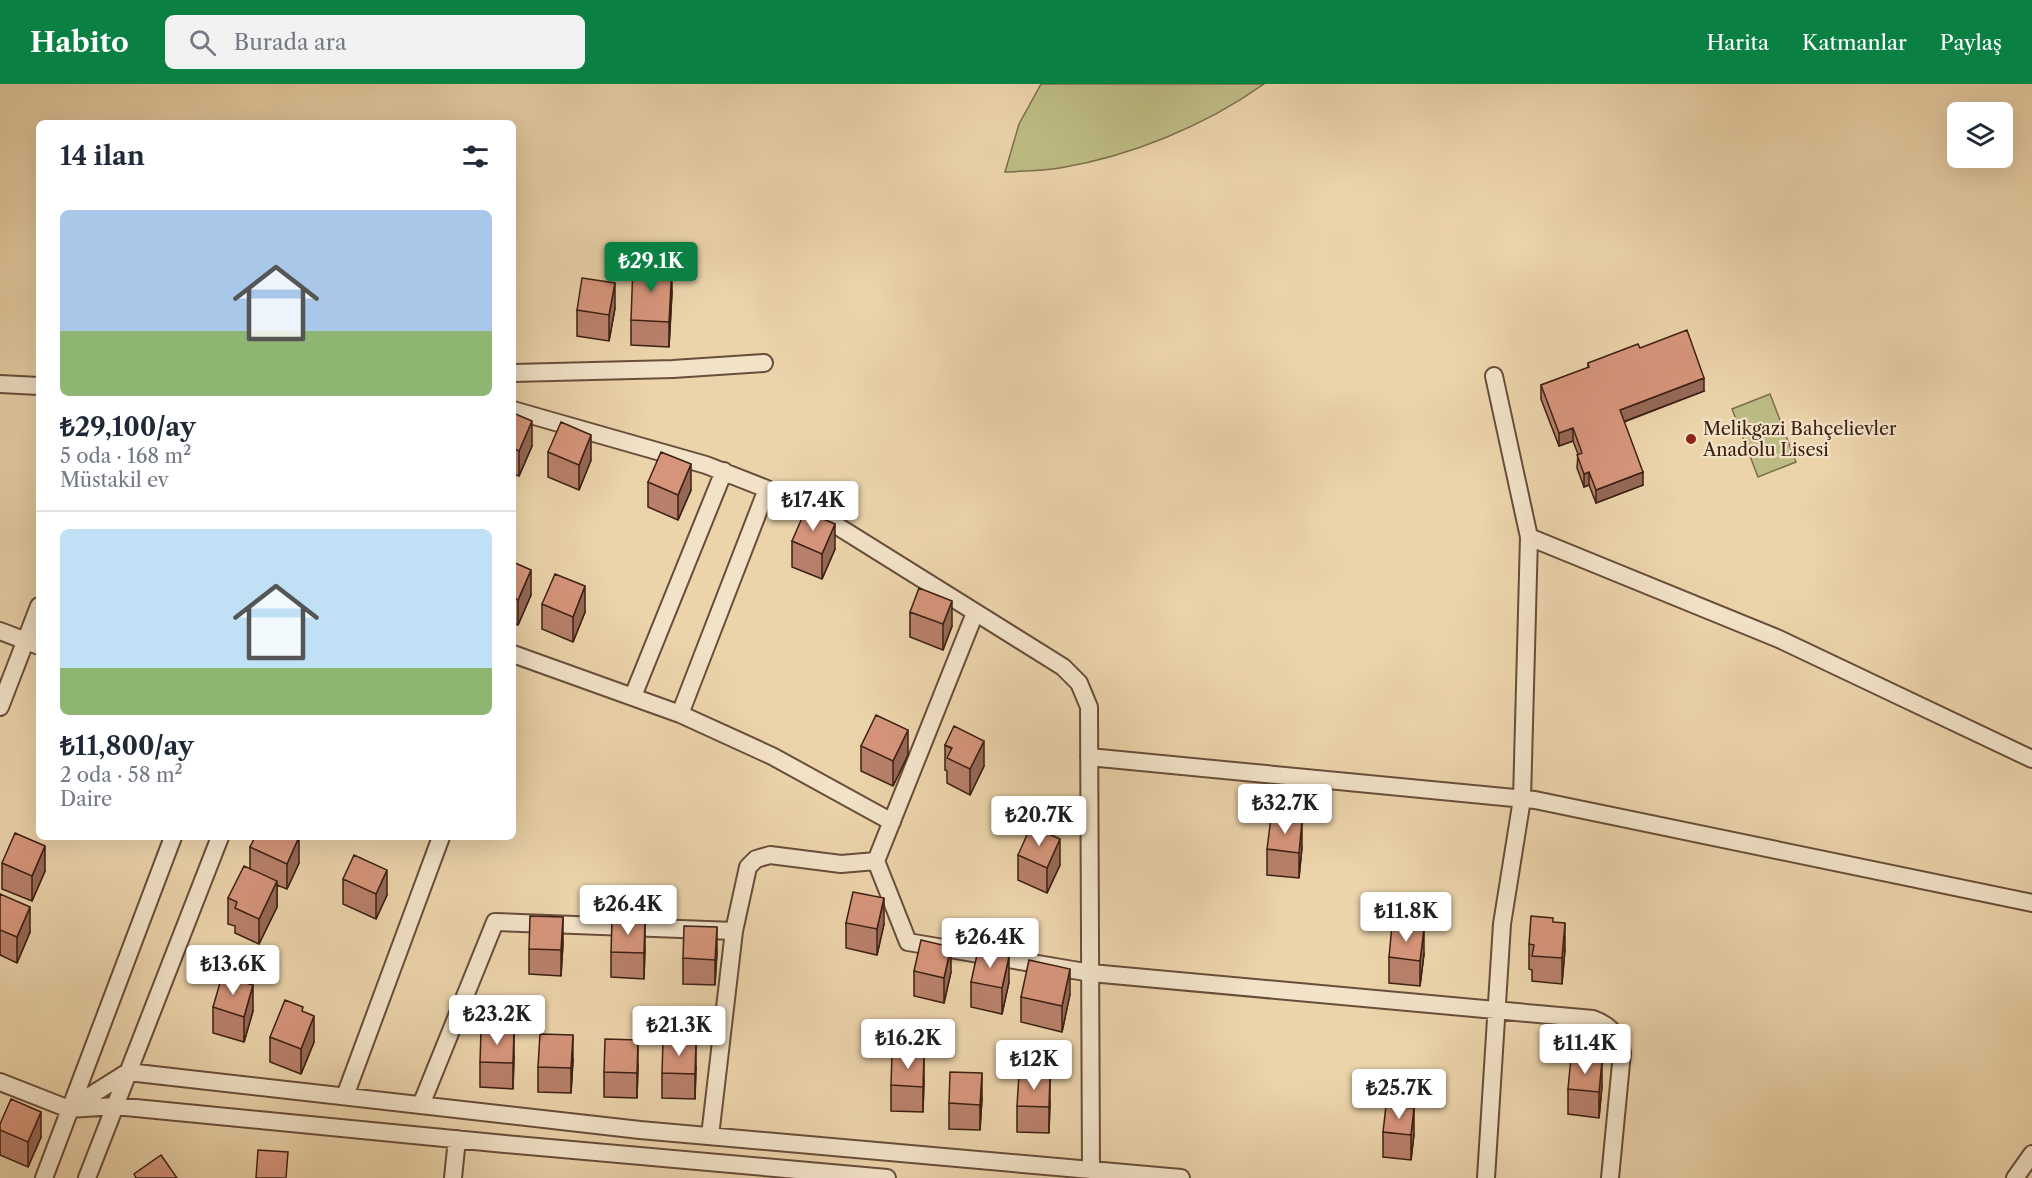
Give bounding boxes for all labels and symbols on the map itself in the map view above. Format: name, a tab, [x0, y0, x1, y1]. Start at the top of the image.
pin: ₺29.1K	[602, 242, 700, 293]
place label: Melikgazi Bahçelievler Anadolu Lisesi	[1702, 418, 1897, 461]
marker: Melikgazi Bahçelievler Anadolu Lisesi	[1684, 432, 1698, 446]
pin: ₺17.4K	[764, 481, 862, 532]
pin: ₺32.7K	[1236, 784, 1334, 835]
pin: ₺20.7K	[990, 796, 1088, 847]
pin: ₺26.4K	[579, 885, 677, 936]
pin: ₺11.8K	[1357, 892, 1455, 943]
pin: ₺26.4K	[941, 918, 1039, 969]
pin: ₺13.6K	[184, 945, 282, 996]
pin: ₺23.2K	[448, 995, 546, 1046]
pin: ₺21.3K	[630, 1006, 728, 1057]
pin: ₺16.2K	[859, 1019, 957, 1070]
pin: ₺11.4K	[1536, 1024, 1634, 1075]
pin: ₺12K	[998, 1040, 1070, 1091]
pin: ₺25.7K	[1350, 1069, 1448, 1120]

